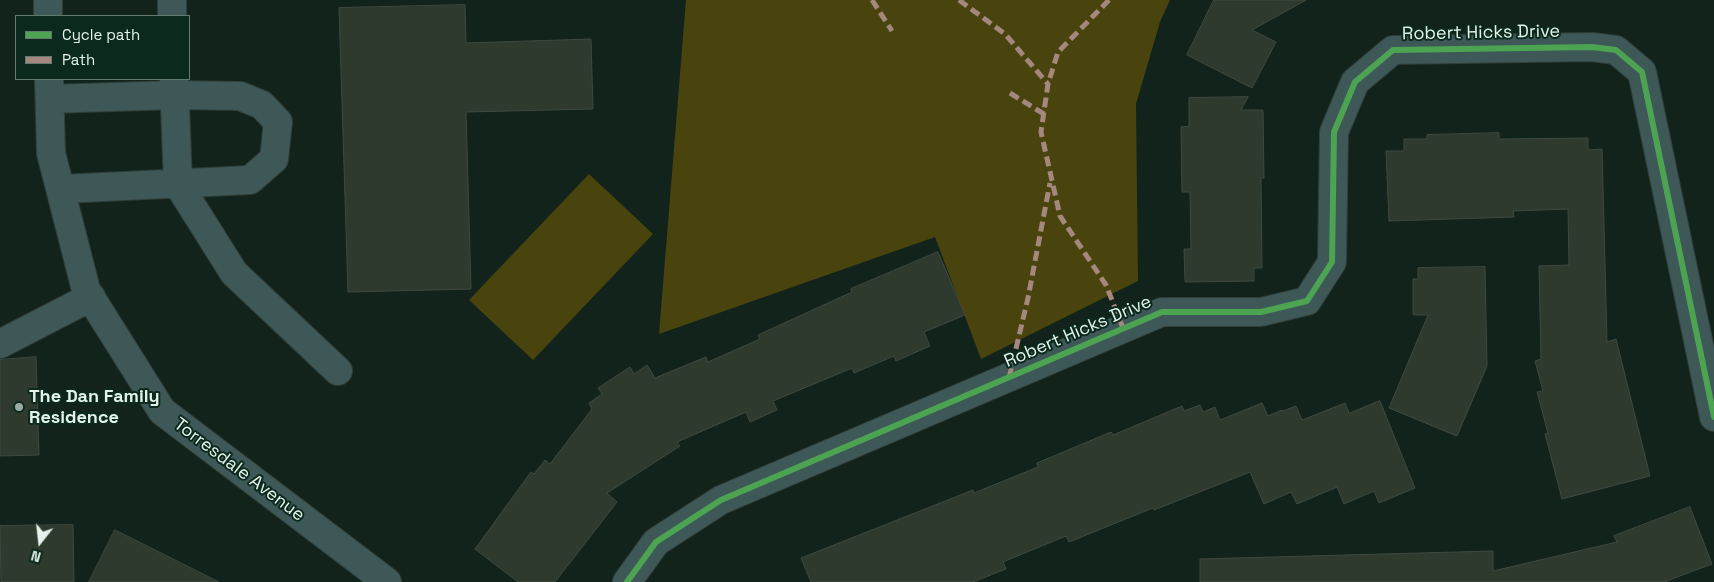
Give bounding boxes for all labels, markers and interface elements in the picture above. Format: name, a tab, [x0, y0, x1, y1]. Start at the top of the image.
legend	[15, 15, 190, 80]
street label: Robert Hicks Drive	[1402, 21, 1560, 45]
text: Cycle path	[62, 25, 140, 44]
text: Path	[62, 50, 95, 69]
street label: Robert Hicks Drive	[1001, 291, 1155, 373]
place label: The Dan Family Residence	[29, 386, 160, 428]
marker: The Dan Family Residence	[13, 401, 25, 413]
street label: Torresdale Avenue	[169, 414, 309, 526]
north arrow	[15, 517, 65, 567]
text: N	[29, 546, 43, 566]

